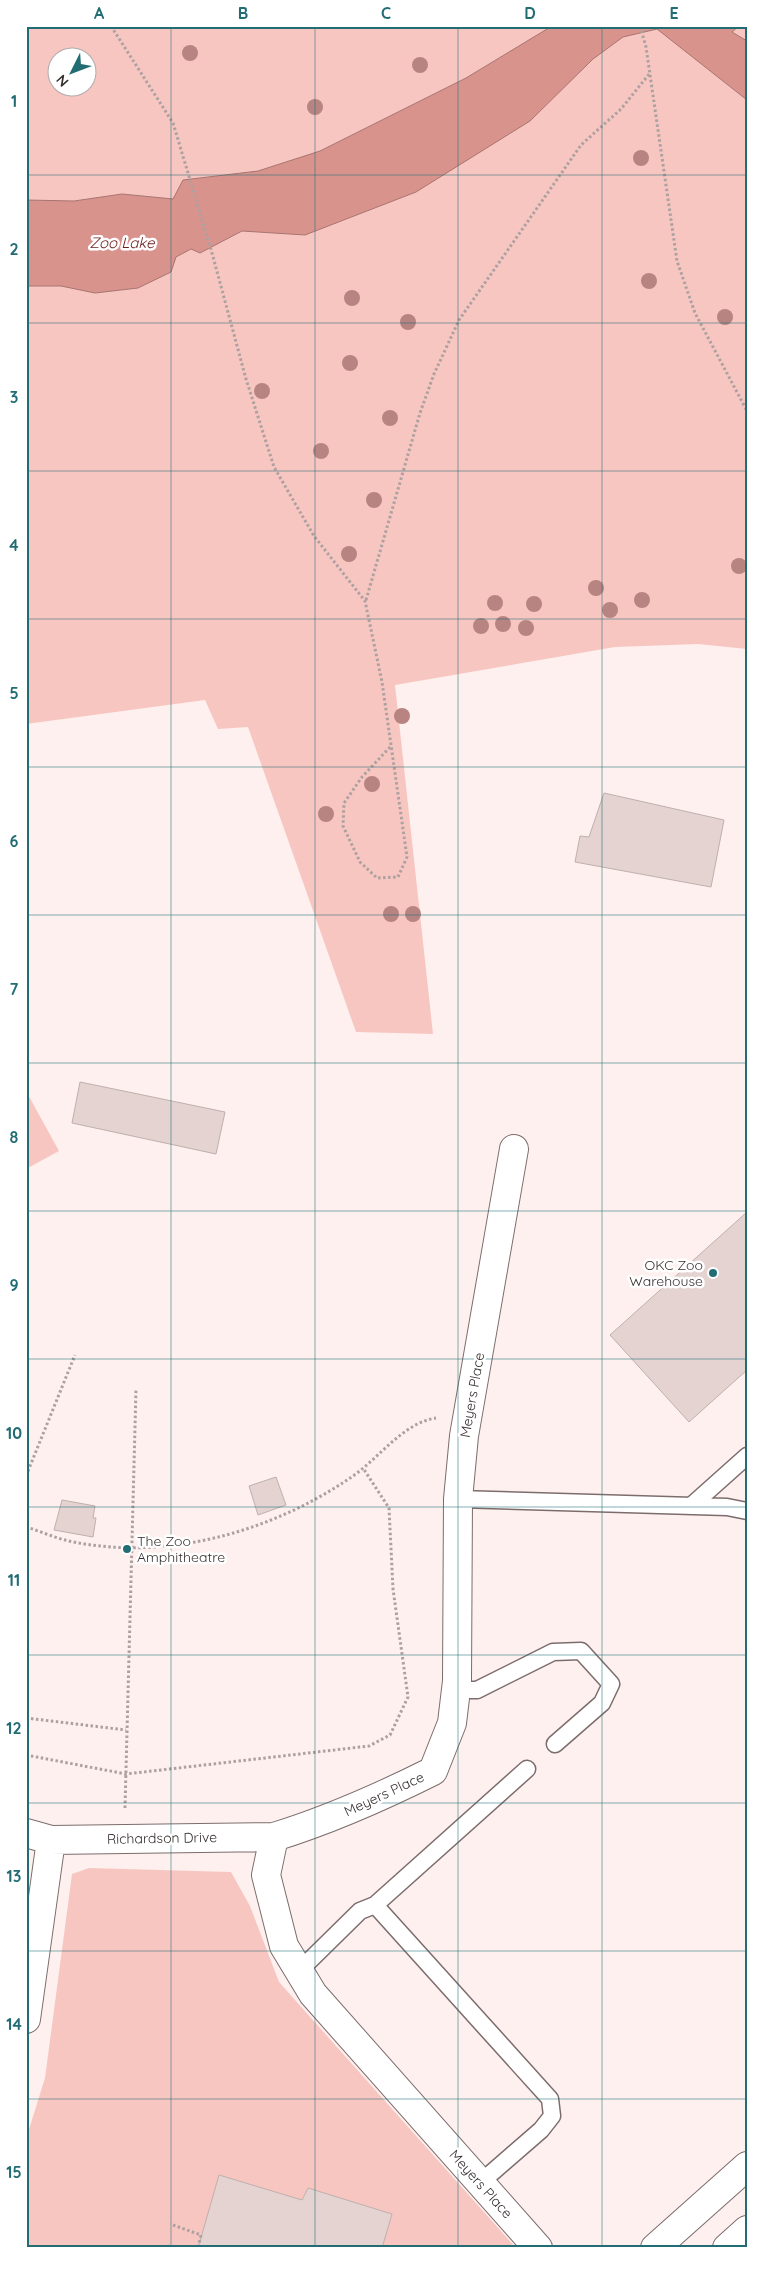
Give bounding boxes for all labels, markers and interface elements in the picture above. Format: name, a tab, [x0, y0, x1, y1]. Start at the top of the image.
text: A	[94, 3, 105, 23]
text: B	[238, 3, 248, 23]
text: C	[381, 3, 391, 23]
text: D	[524, 3, 536, 23]
text: E	[669, 3, 679, 23]
north arrow	[48, 48, 98, 98]
text: N	[52, 71, 72, 91]
text: 1	[11, 91, 17, 111]
water label: Zoo Lake	[89, 233, 155, 252]
text: 2	[9, 239, 19, 259]
text: 3	[10, 387, 18, 407]
text: 4	[9, 535, 19, 555]
text: 5	[9, 683, 19, 703]
text: 6	[10, 831, 19, 851]
text: 7	[10, 979, 19, 999]
text: 8	[10, 1127, 19, 1147]
place label: OKC Zoo Warehouse	[629, 1256, 703, 1290]
marker: OKC Zoo Warehouse	[707, 1267, 719, 1279]
text: 9	[9, 1275, 19, 1295]
street label: Meyers Place	[456, 1351, 488, 1439]
text: 10	[6, 1423, 22, 1443]
place label: The Zoo Amphitheatre	[137, 1532, 225, 1566]
marker: The Zoo Amphitheatre	[121, 1543, 133, 1555]
text: 11	[8, 1570, 20, 1590]
text: 12	[6, 1718, 22, 1738]
street label: Meyers Place	[341, 1768, 427, 1820]
street label: Richardson Drive	[107, 1828, 217, 1848]
text: 13	[7, 1866, 21, 1886]
text: 14	[6, 2014, 22, 2034]
street label: Meyers Place	[445, 2146, 517, 2222]
text: 15	[6, 2162, 22, 2182]

